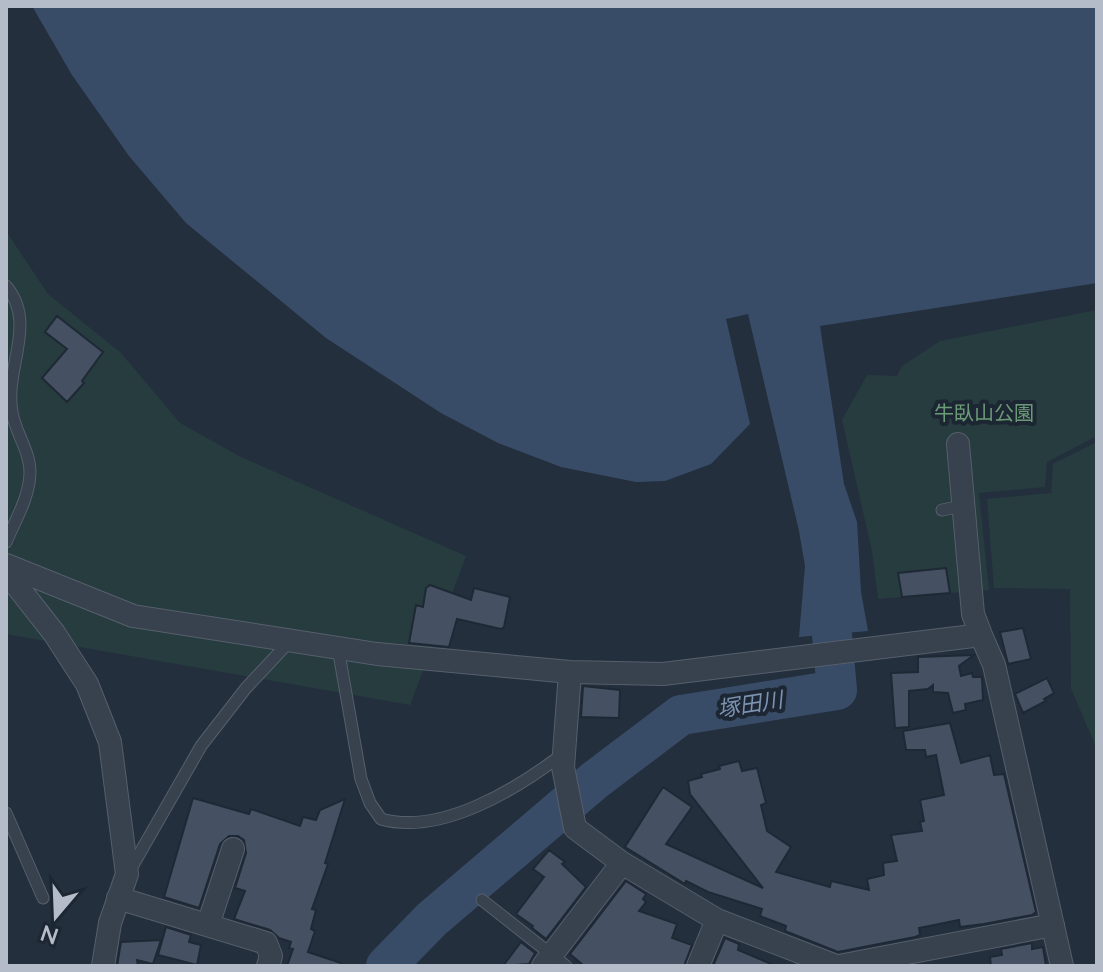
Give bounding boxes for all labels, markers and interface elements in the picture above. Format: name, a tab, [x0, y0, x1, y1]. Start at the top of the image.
park label: 牛臥山公園	[934, 400, 1034, 424]
water label: 塚田川	[715, 685, 787, 722]
north arrow	[16, 876, 96, 956]
text: N	[37, 920, 62, 951]

